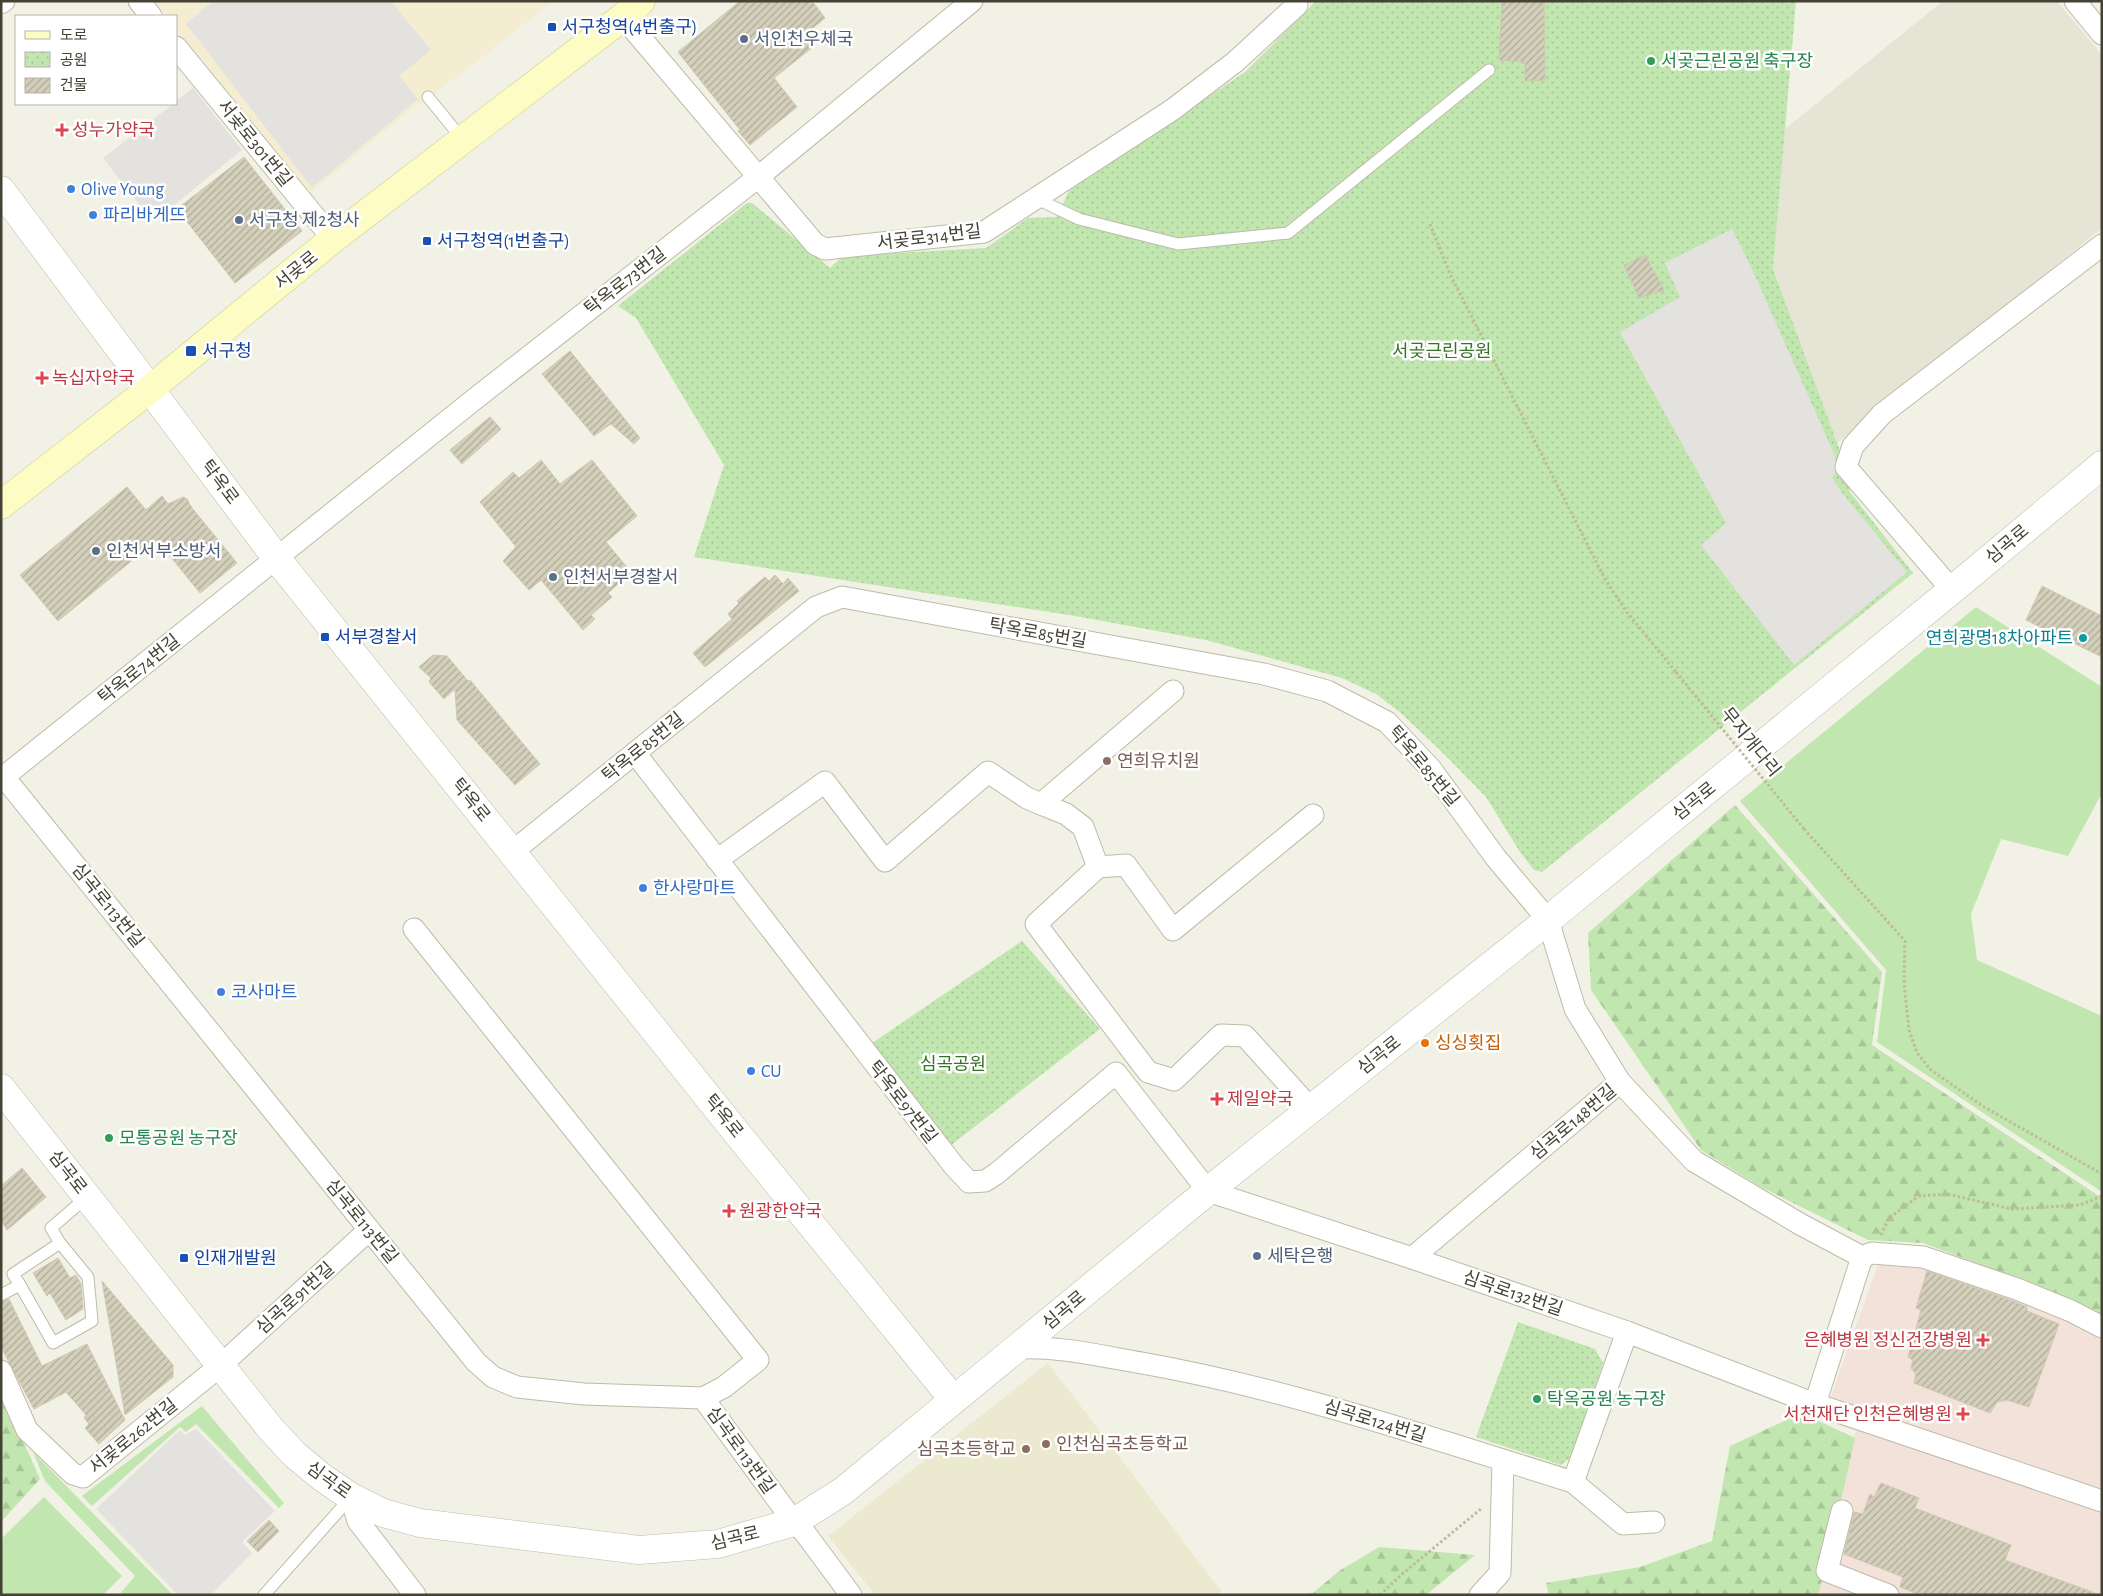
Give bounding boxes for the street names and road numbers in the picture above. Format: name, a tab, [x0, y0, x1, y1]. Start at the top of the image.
street label: 서곶로301번길	[214, 96, 295, 190]
street label: 서곶로314번길	[876, 222, 982, 253]
street label: 탁옥로73번길	[581, 244, 670, 319]
street label: 서곶로	[271, 247, 322, 293]
street label: 탁옥로	[197, 457, 242, 508]
street label: 심곡로	[1982, 520, 2032, 568]
street label: 탁옥로85번길	[988, 616, 1088, 651]
street label: 탁옥로74번길	[95, 631, 184, 708]
street label: 무지개다리	[1717, 704, 1785, 780]
street label: 탁옥로85번길	[599, 709, 688, 786]
street label: 탁옥로85번길	[1385, 722, 1463, 810]
street label: 탁옥로	[448, 775, 494, 826]
street label: 심곡로	[1668, 778, 1720, 824]
street label: 심곡로113번길	[68, 859, 148, 951]
street label: 심곡로	[1353, 1032, 1405, 1078]
street label: 탁옥로97번길	[865, 1058, 940, 1147]
street label: 심곡로148번길	[1526, 1080, 1620, 1164]
street label: 탁옥로	[701, 1091, 747, 1142]
street label: 심곡로	[45, 1146, 91, 1198]
street label: 심곡로113번길	[322, 1175, 402, 1267]
street label: 심곡로91번길	[252, 1258, 338, 1338]
street label: 심곡로132번길	[1460, 1267, 1566, 1319]
street label: 심곡로	[1039, 1286, 1089, 1334]
street label: 서곶로262번길	[86, 1395, 181, 1478]
street label: 심곡로124번길	[1321, 1396, 1429, 1446]
street label: 심곡로113번길	[703, 1403, 779, 1497]
street label: 심곡로	[303, 1457, 355, 1503]
street label: 심곡로	[708, 1522, 762, 1554]

